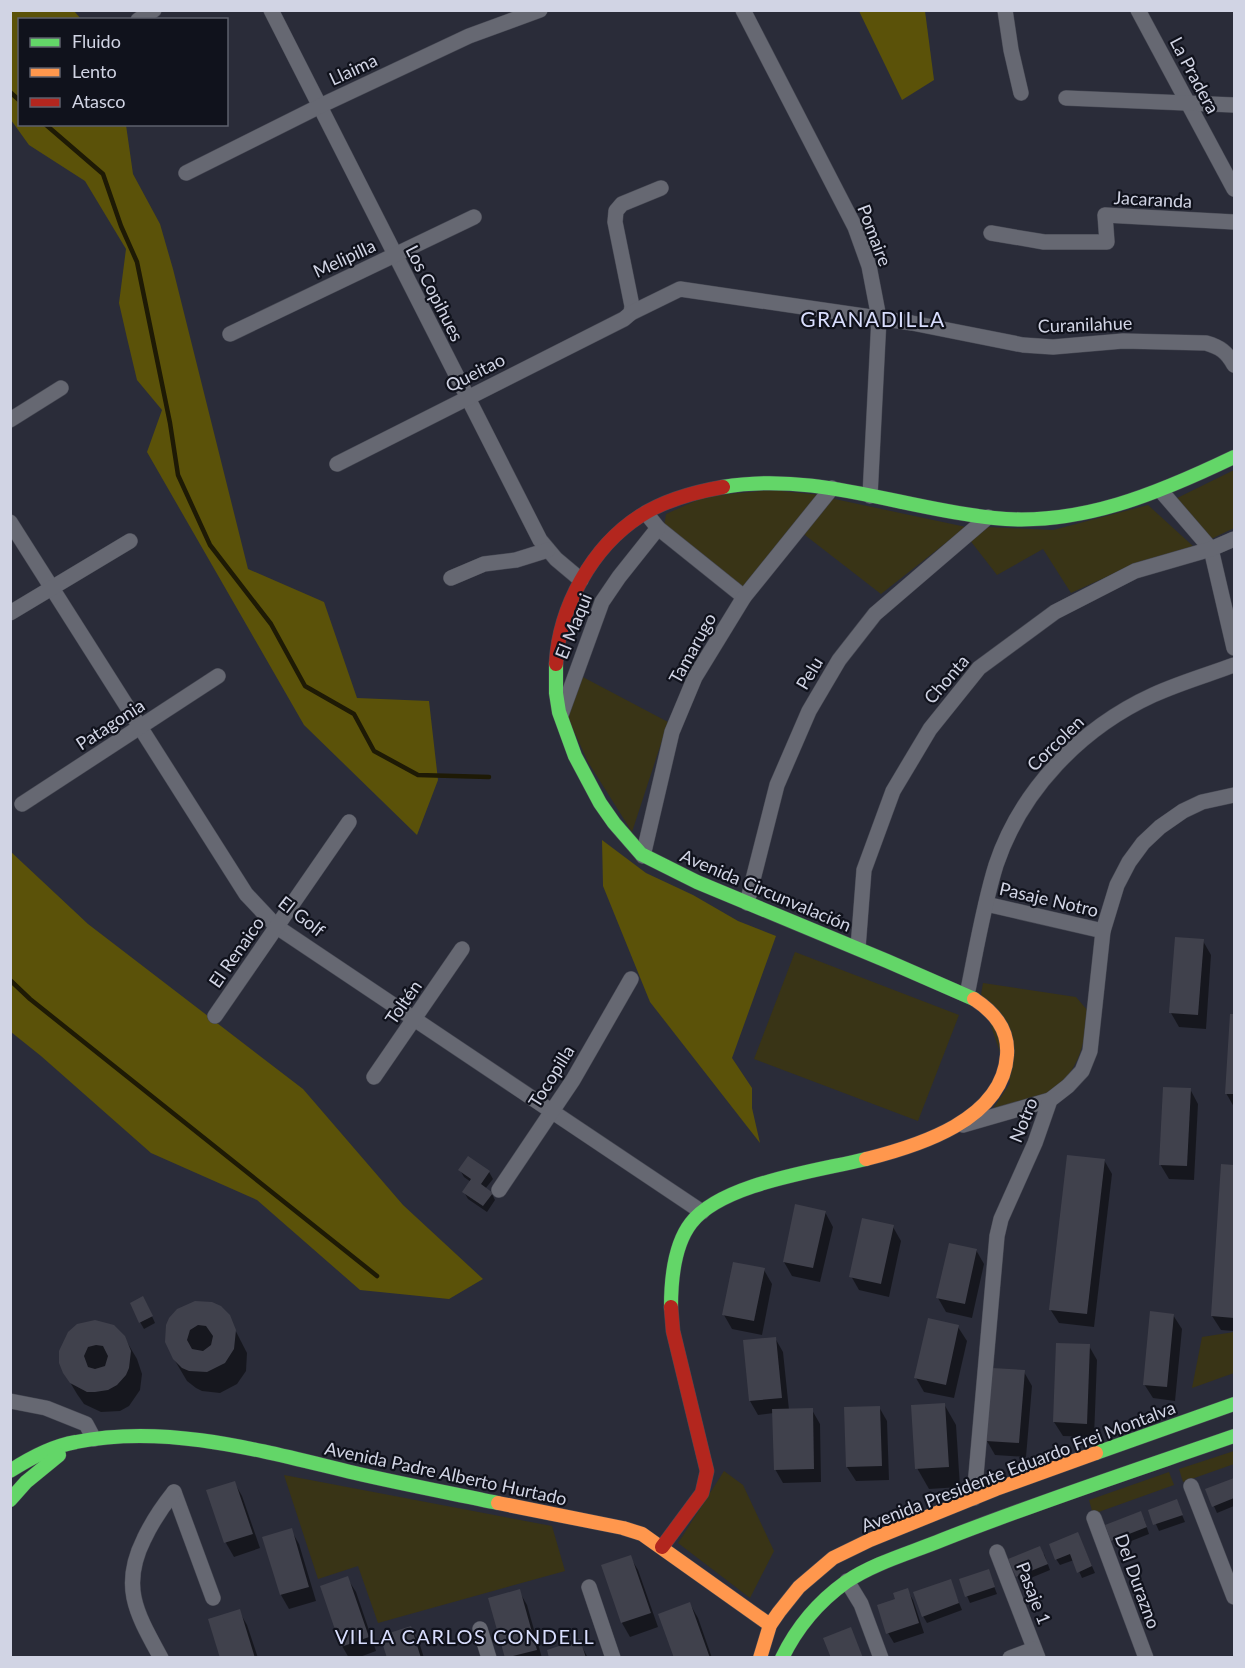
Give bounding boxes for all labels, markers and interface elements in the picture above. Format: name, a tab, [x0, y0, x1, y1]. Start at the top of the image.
legend	[18, 18, 228, 126]
text: Fluido	[72, 30, 121, 52]
street label: La Pradera	[1166, 33, 1224, 117]
street label: Llaima	[325, 48, 381, 90]
text: Lento	[72, 60, 117, 82]
text: Atasco	[72, 90, 125, 112]
street label: Jacaranda	[1113, 186, 1193, 212]
street label: Pomaire	[853, 201, 897, 269]
street label: Melipilla	[309, 234, 379, 282]
street label: Los Copihues	[401, 241, 469, 345]
district label: GRANADILLA	[800, 306, 946, 331]
street label: Curanilahue	[1037, 311, 1133, 337]
street label: Queitao	[442, 348, 508, 396]
street label: El Maqui	[550, 590, 596, 662]
street label: Tamarugo	[664, 609, 720, 687]
street label: Chonta	[919, 650, 973, 708]
street label: Pelu	[791, 653, 827, 693]
street label: Patagonia	[72, 694, 148, 754]
street label: Corcolen	[1022, 711, 1088, 775]
street label: Avenida Circunvalación	[677, 844, 855, 936]
street label: Pasaje Notro	[997, 877, 1101, 921]
street label: El Golf	[274, 891, 330, 941]
street label: El Renaico	[204, 912, 268, 992]
street label: Toltén	[380, 976, 426, 1028]
street label: Tocopilla	[523, 1041, 579, 1111]
street label: Notro	[1004, 1094, 1042, 1146]
street label: Avenida Presidente Eduardo Frei Montalva	[858, 1396, 1178, 1536]
street label: Avenida Padre Alberto Hurtado	[323, 1437, 569, 1509]
street label: Del Durazno	[1111, 1531, 1165, 1631]
street label: Pasaje 1	[1012, 1559, 1056, 1627]
district label: VILLA CARLOS CONDELL	[335, 1624, 595, 1648]

